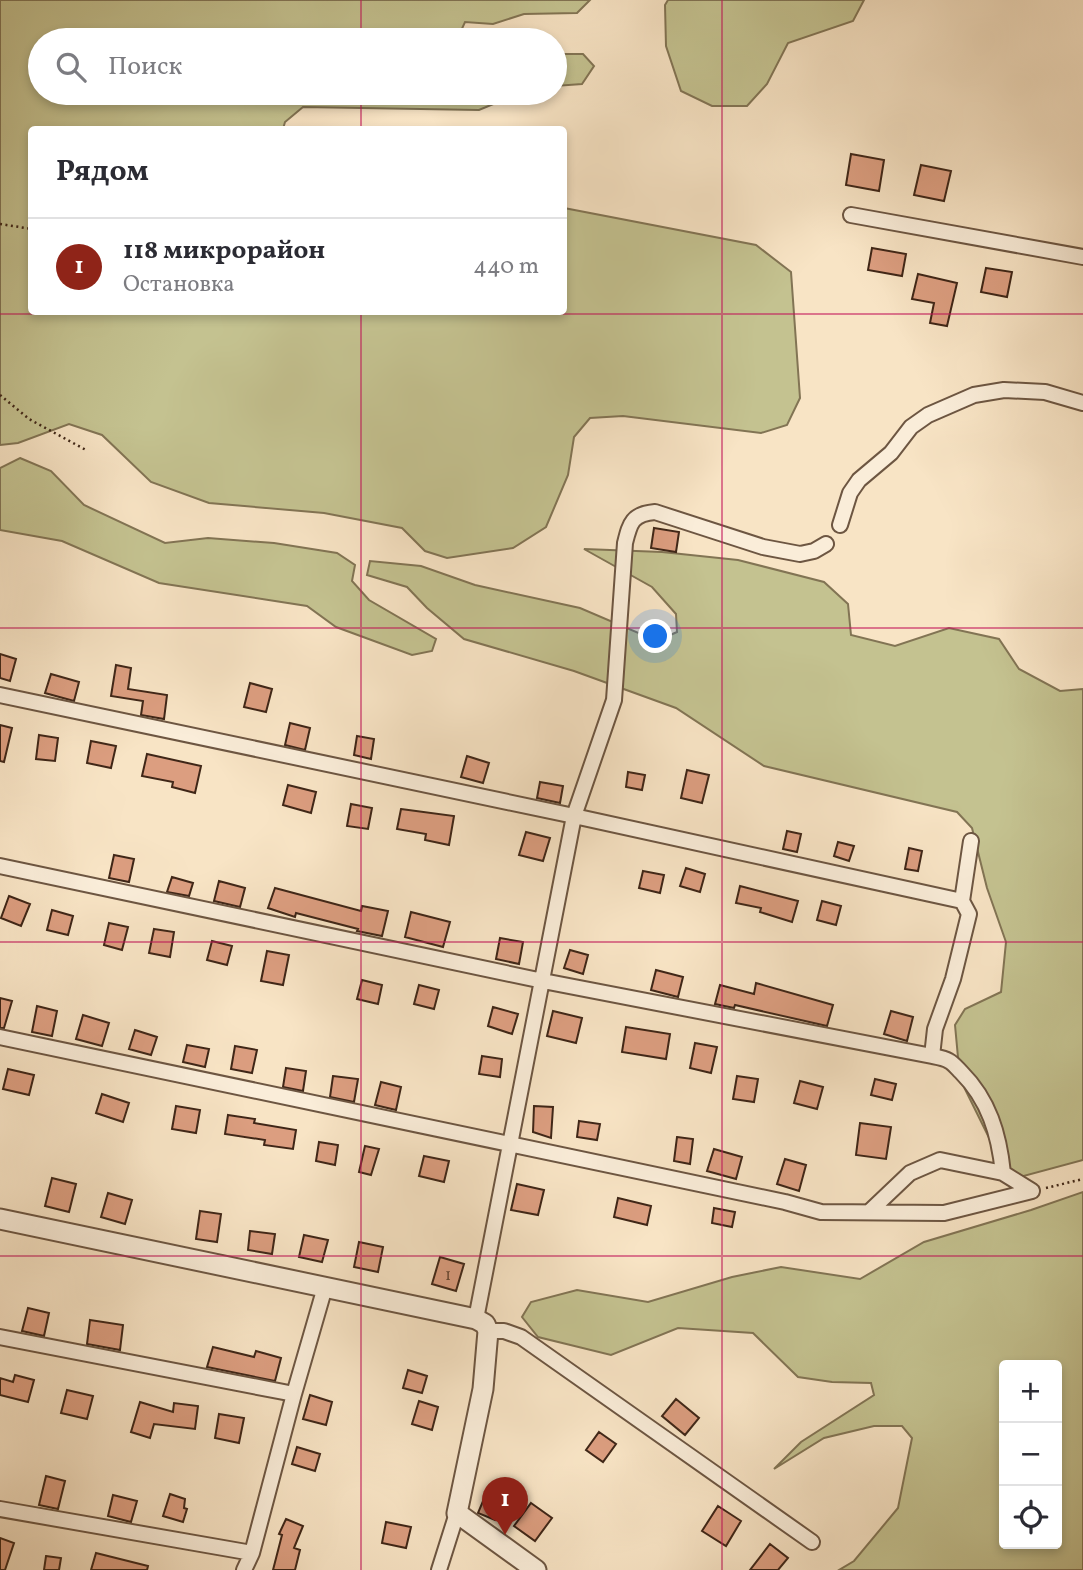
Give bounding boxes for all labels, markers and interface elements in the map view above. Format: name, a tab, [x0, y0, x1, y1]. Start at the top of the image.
search box	[28, 28, 567, 105]
icon: search	[52, 48, 90, 86]
text: Поиск	[108, 49, 182, 85]
text: Рядом	[56, 151, 149, 193]
text: 118 микрорайон	[123, 233, 325, 269]
text: 1	[74, 251, 84, 283]
text: 440 m	[473, 251, 539, 283]
text: Остановка	[123, 269, 235, 301]
your location	[638, 619, 672, 653]
house number: 1	[445, 1265, 451, 1287]
map controls	[999, 1360, 1062, 1549]
button: +	[999, 1360, 1062, 1423]
button: −	[999, 1423, 1062, 1486]
pin: 1	[482, 1477, 528, 1535]
button: locate	[999, 1486, 1062, 1549]

